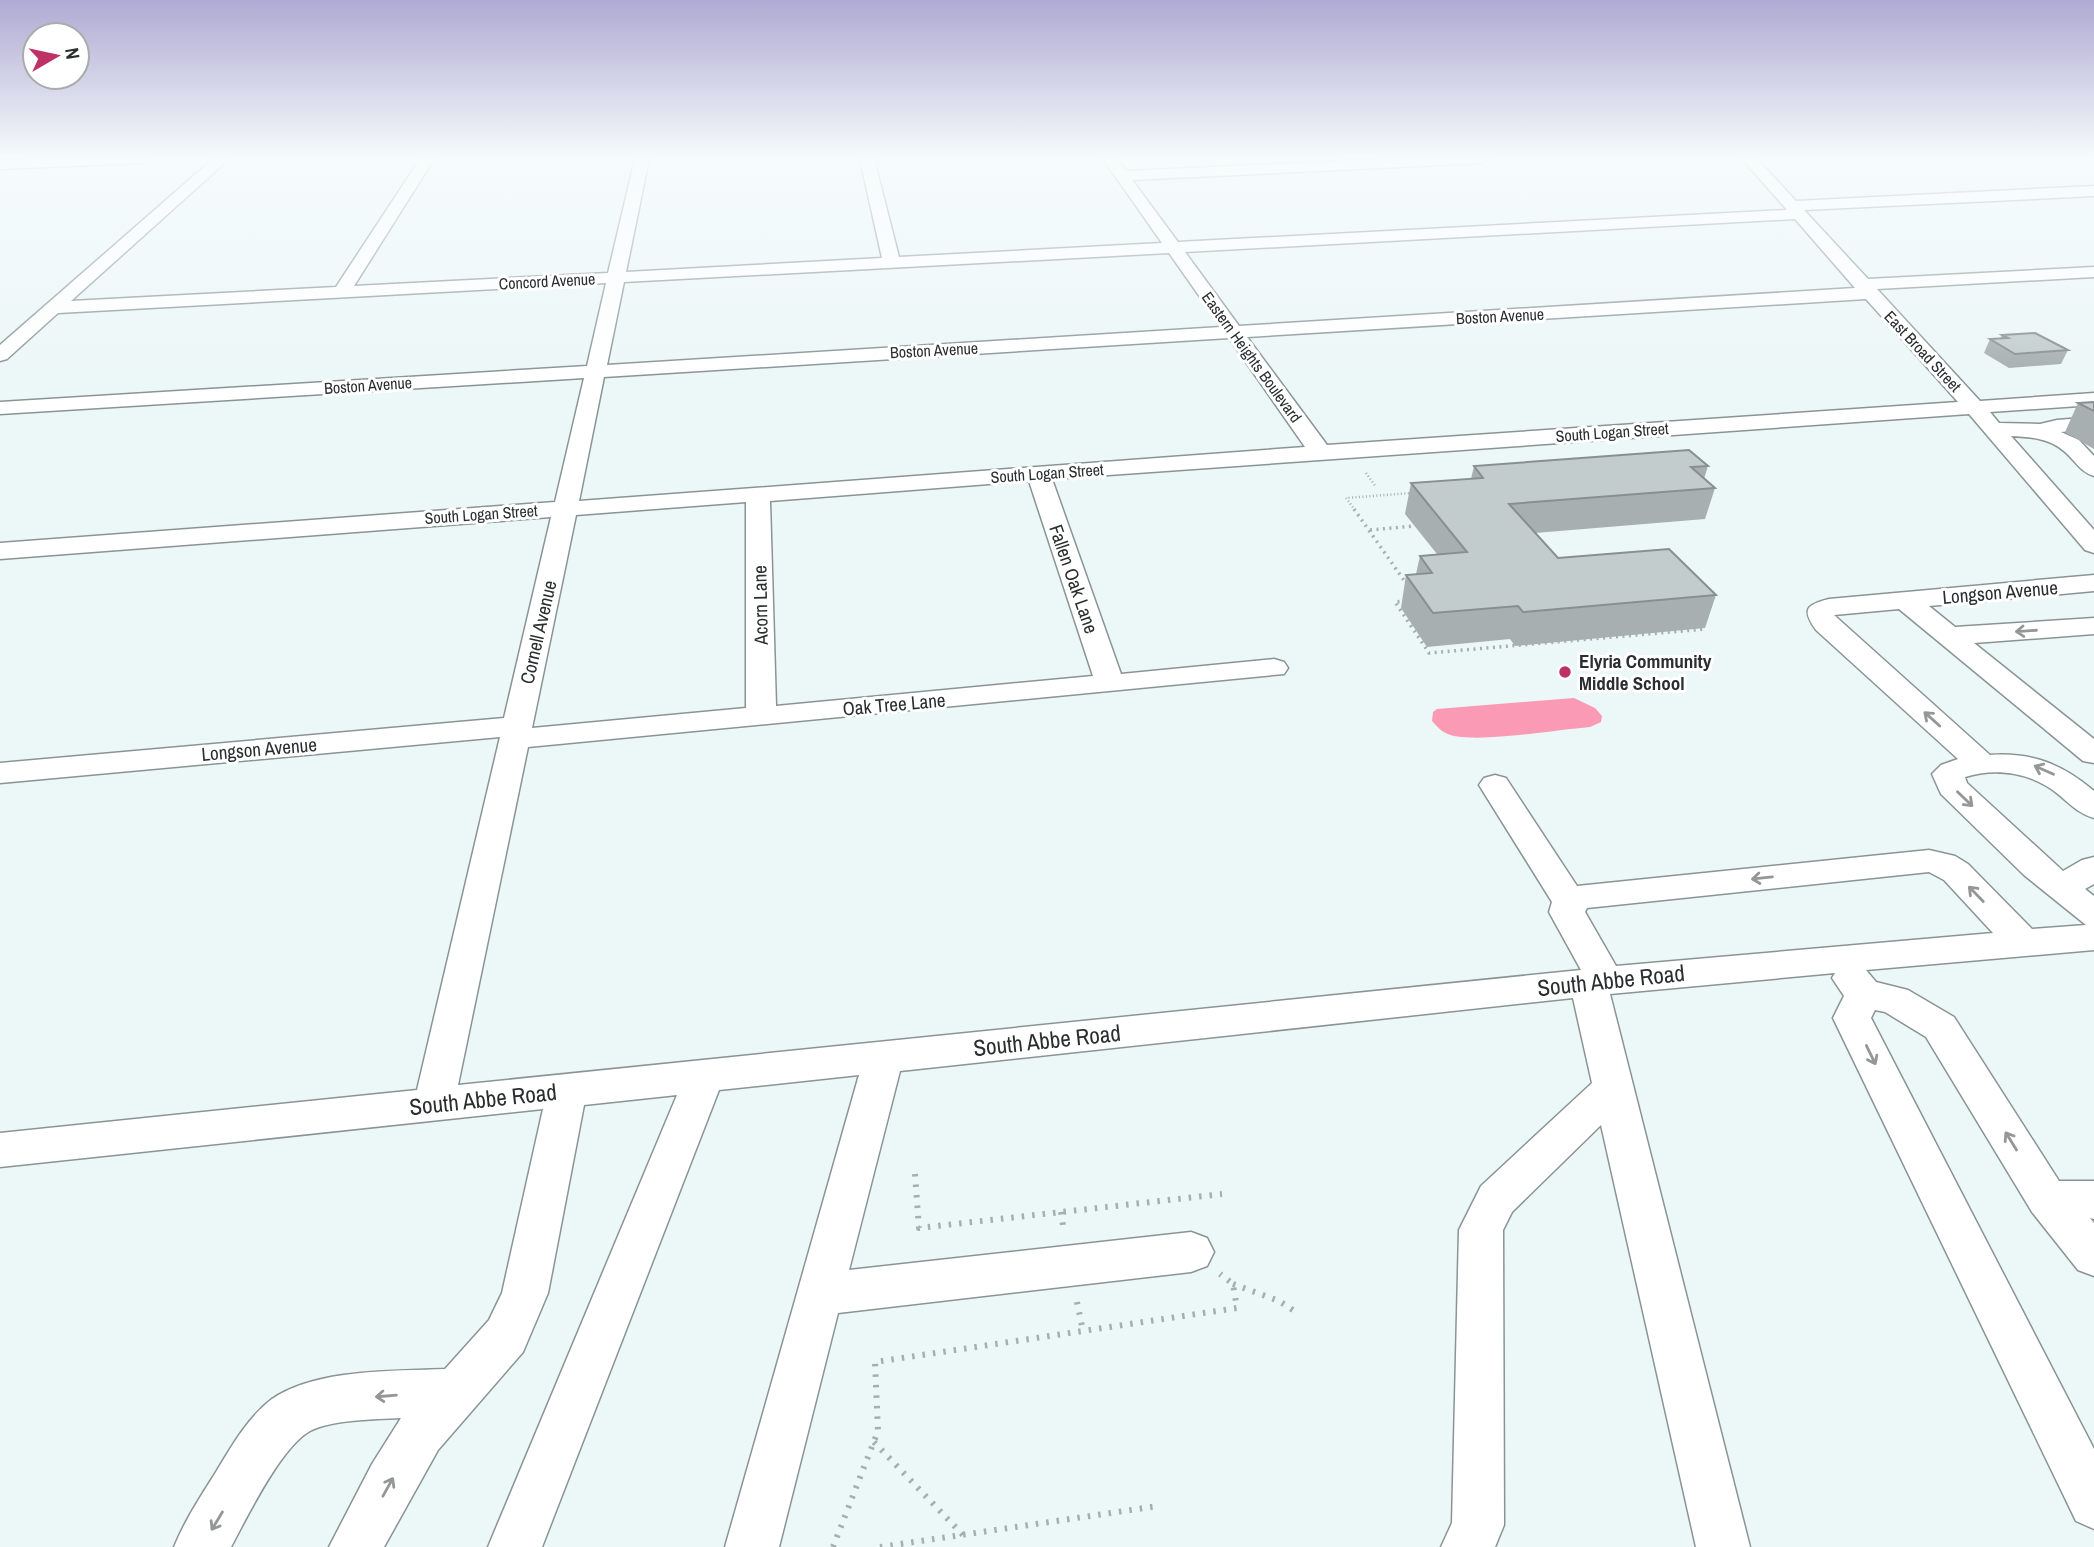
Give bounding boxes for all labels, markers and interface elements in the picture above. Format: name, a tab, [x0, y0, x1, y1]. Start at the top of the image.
north arrow	[21, 21, 91, 91]
text: N	[59, 46, 87, 61]
street label: Concord Avenue	[498, 267, 596, 295]
street label: Eastern Heights Boulevard	[1197, 287, 1307, 427]
street label: Boston Avenue	[1455, 303, 1545, 329]
street label: East Broad Street	[1880, 306, 1967, 397]
street label: Boston Avenue	[889, 337, 979, 363]
street label: Boston Avenue	[323, 371, 413, 399]
street label: South Logan Street	[1555, 417, 1670, 447]
street label: South Logan Street	[990, 458, 1105, 488]
street label: South Logan Street	[424, 499, 539, 529]
street label: Fallen Oak Lane	[1043, 521, 1105, 637]
street label: Acorn Lane	[746, 565, 774, 646]
street label: Longson Avenue	[1941, 574, 2059, 610]
street label: Cornell Avenue	[513, 578, 563, 686]
one-way arrow	[2015, 625, 2038, 638]
place label: Elyria Community Middle School	[1579, 648, 1712, 696]
marker: Elyria Community Middle School	[1557, 664, 1573, 680]
street label: Oak Tree Lane	[842, 687, 946, 721]
one-way arrow	[1923, 711, 1941, 727]
street label: Longson Avenue	[200, 731, 318, 767]
one-way arrow	[2034, 763, 2055, 776]
one-way arrow	[1956, 791, 1973, 808]
one-way arrow	[1751, 872, 1774, 885]
one-way arrow	[1968, 886, 1985, 903]
street label: South Abbe Road	[1536, 957, 1686, 1003]
street label: South Abbe Road	[972, 1017, 1122, 1063]
one-way arrow	[1865, 1044, 1878, 1065]
street label: South Abbe Road	[408, 1076, 558, 1122]
one-way arrow	[2003, 1132, 2017, 1152]
one-way arrow	[375, 1390, 398, 1403]
one-way arrow	[381, 1477, 395, 1497]
one-way arrow	[210, 1510, 224, 1530]

